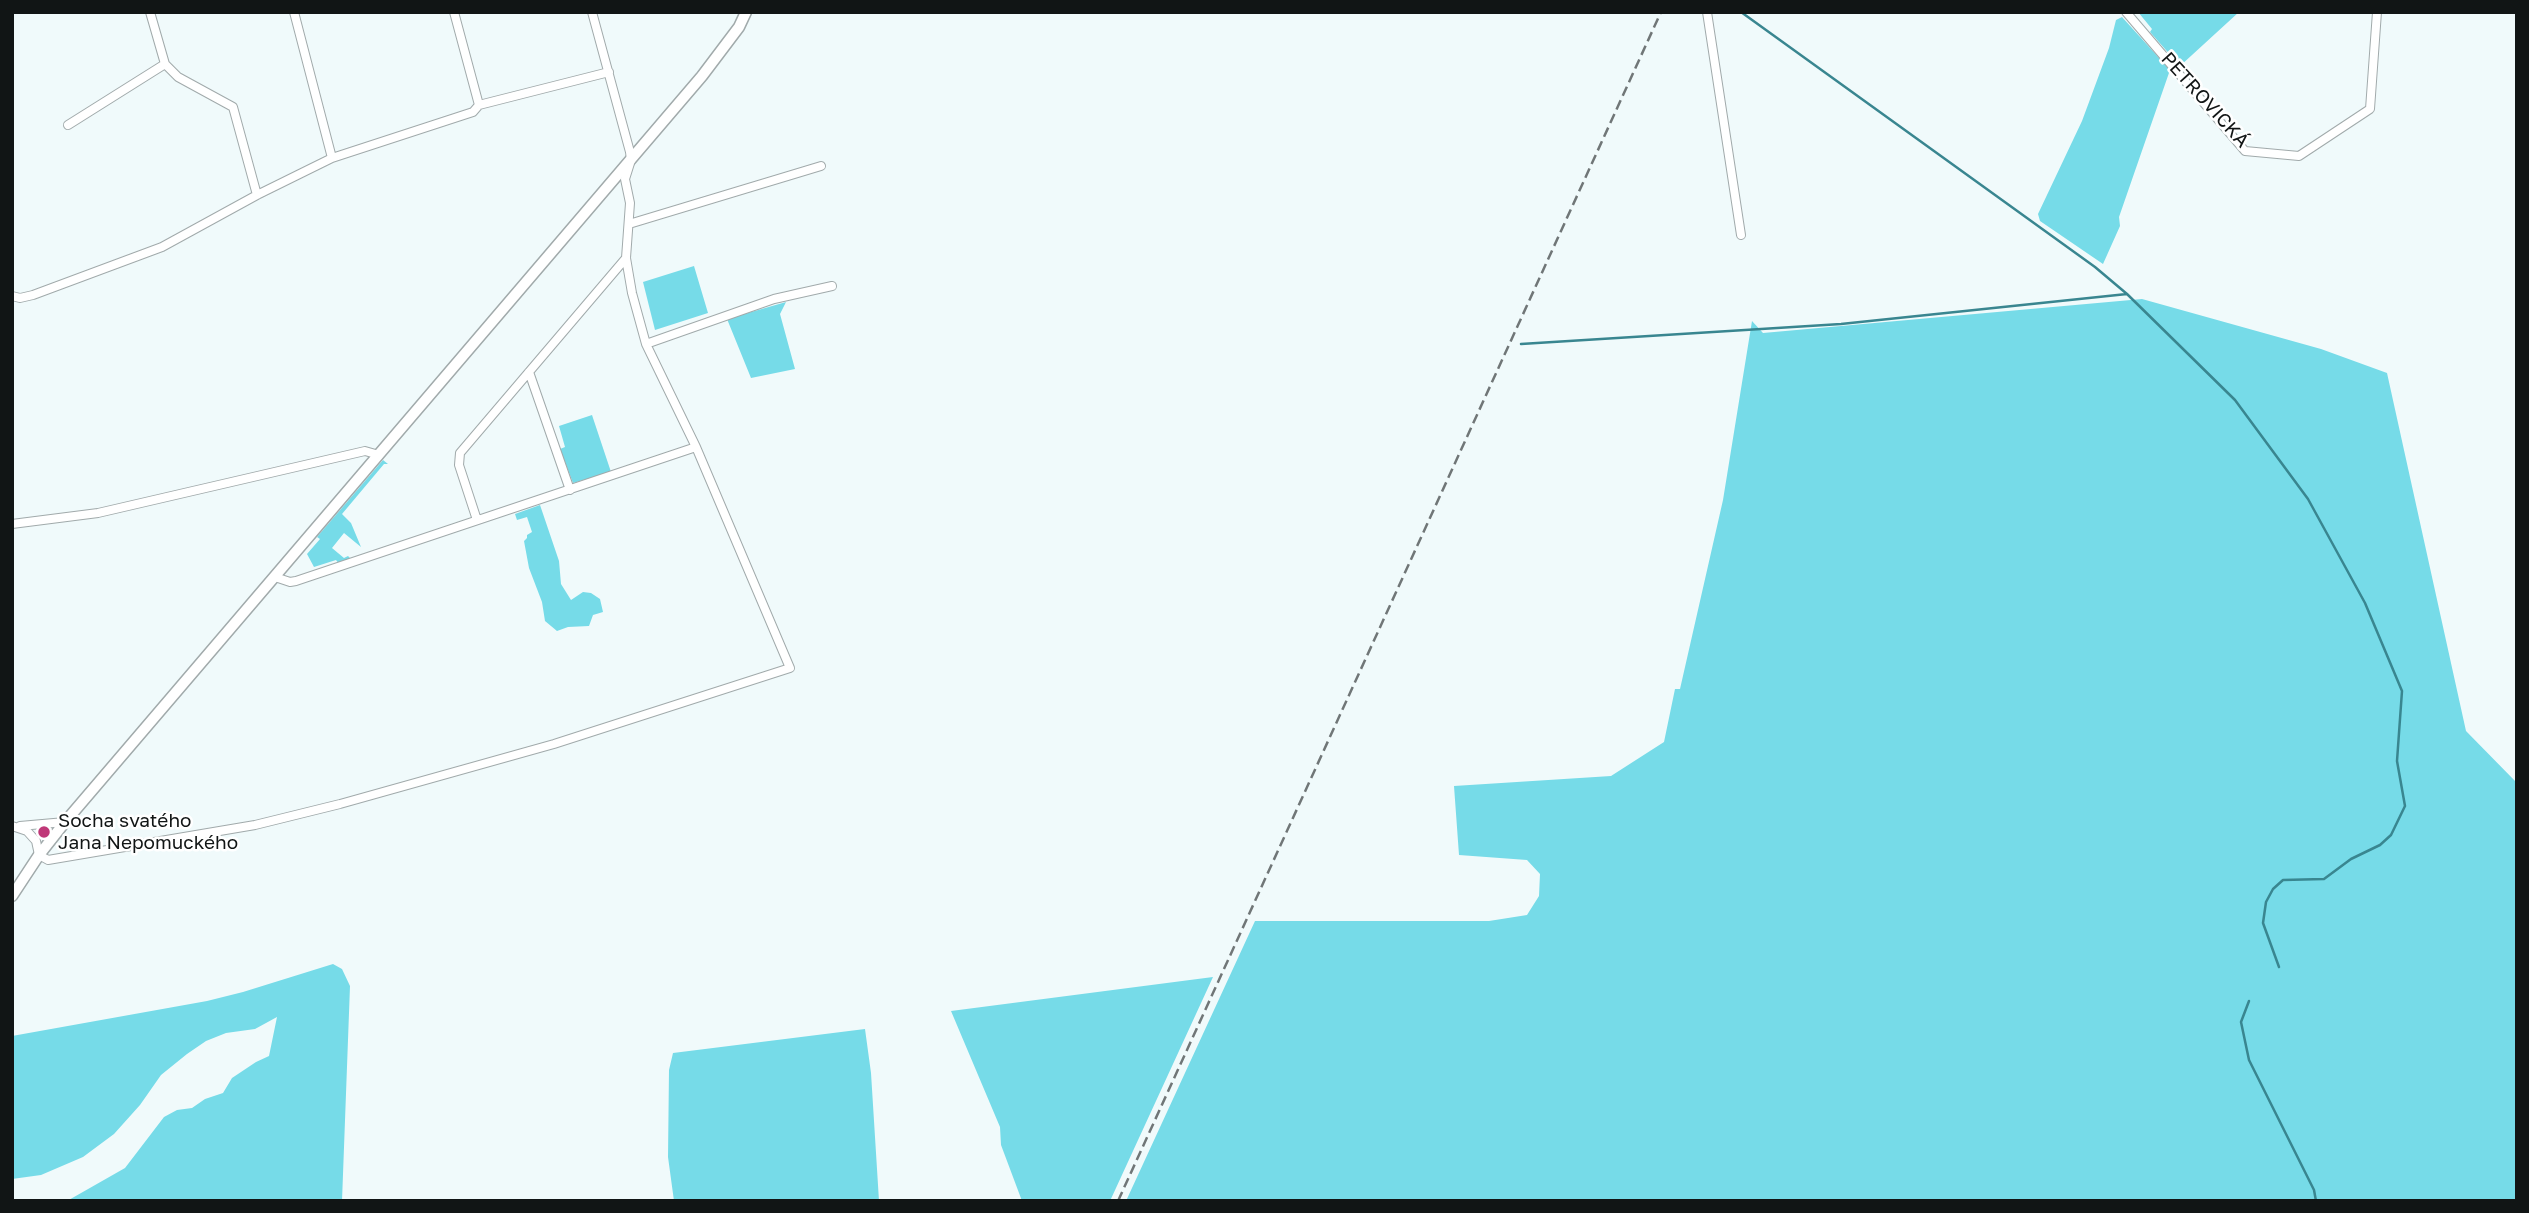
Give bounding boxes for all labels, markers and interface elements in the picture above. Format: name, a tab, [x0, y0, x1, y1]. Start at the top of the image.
street label: PETROVICKÁ	[2156, 48, 2254, 152]
place label: Socha svatého Jana Nepomuckého	[58, 810, 238, 854]
marker: Socha svatého Jana Nepomuckého	[36, 824, 52, 840]

